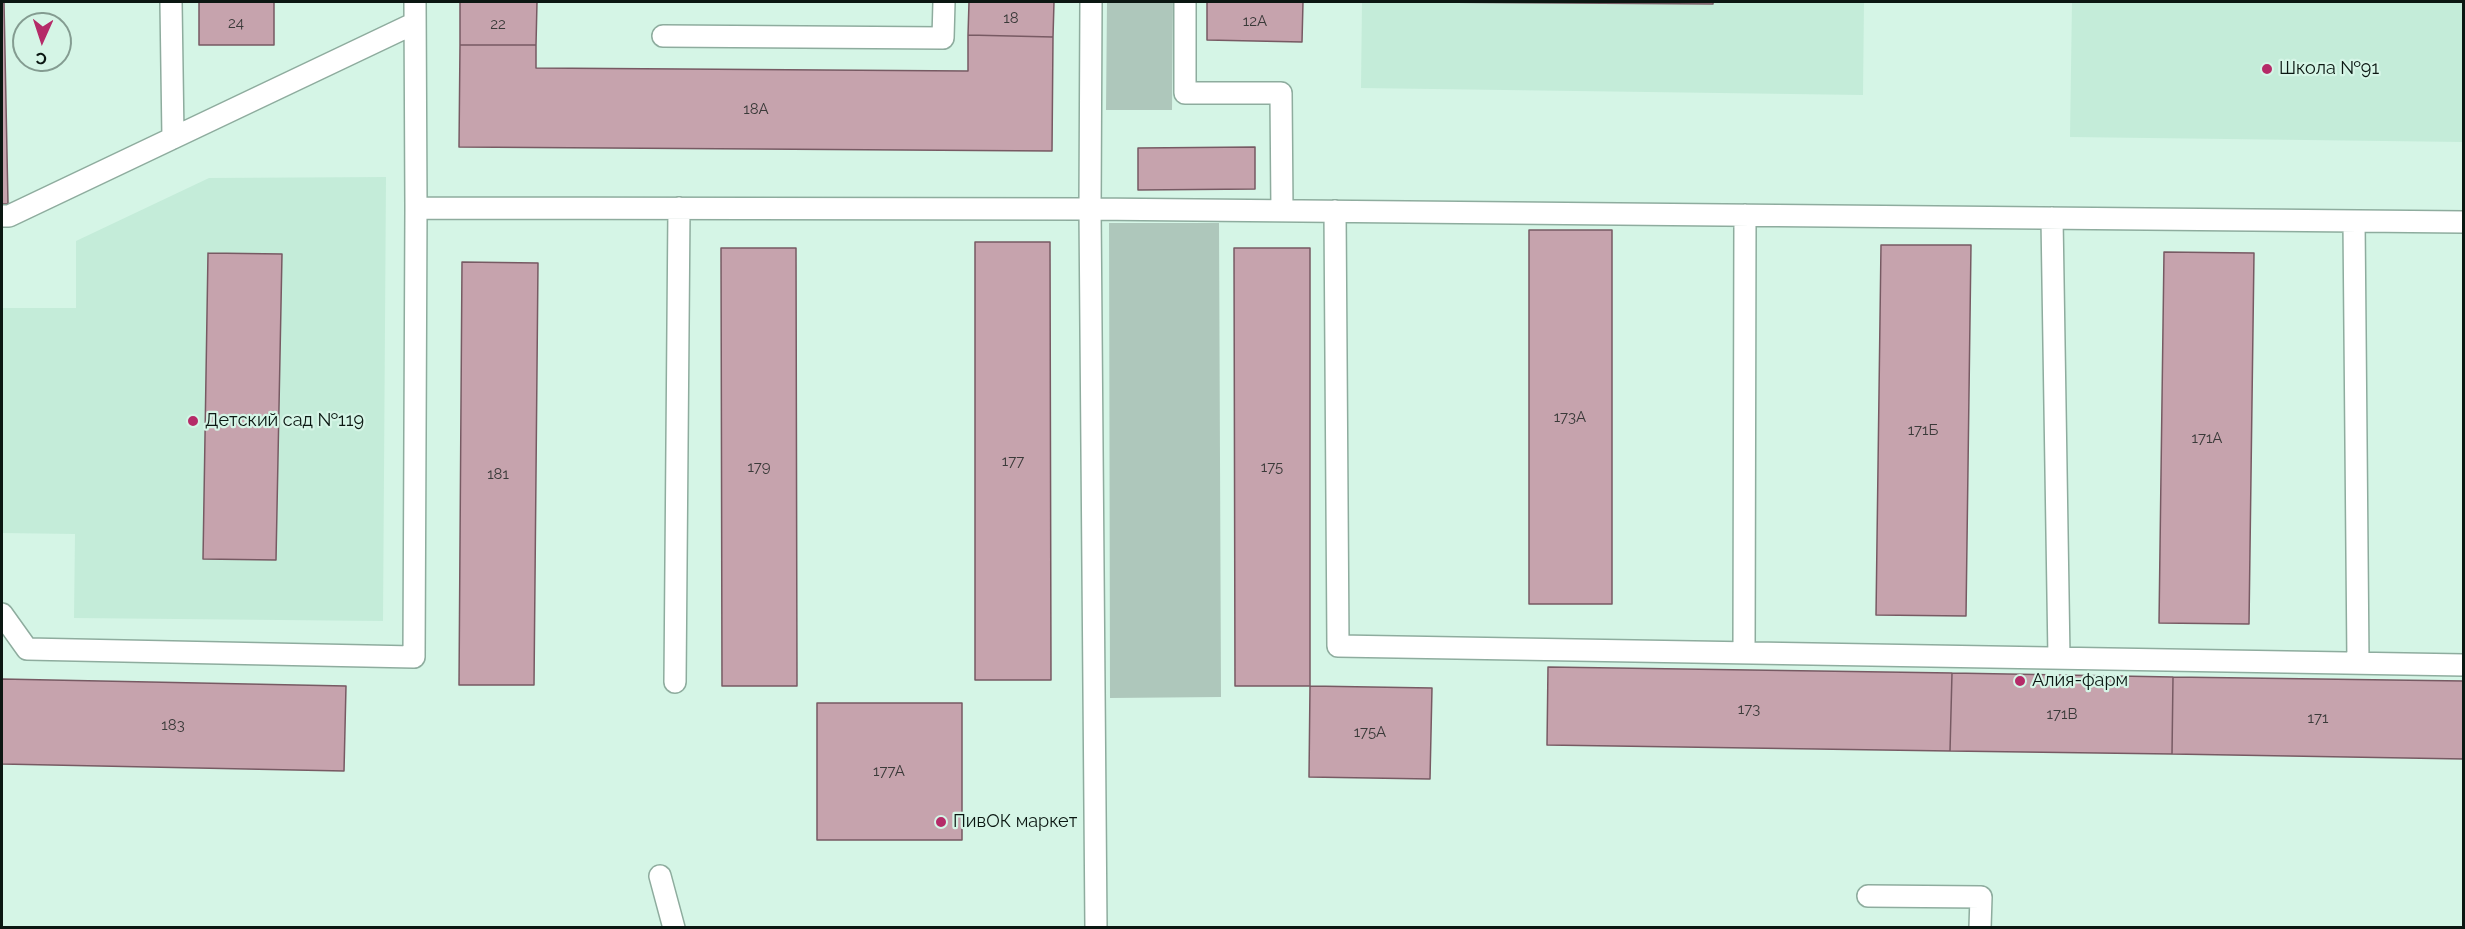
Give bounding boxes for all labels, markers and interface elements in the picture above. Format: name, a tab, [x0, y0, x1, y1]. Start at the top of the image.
house number: 18	[1003, 9, 1019, 27]
north arrow	[12, 12, 72, 72]
house number: 12А	[1243, 12, 1267, 30]
house number: 24	[228, 14, 244, 32]
house number: 22	[490, 15, 506, 33]
text: С	[35, 49, 47, 68]
place label: Школа №91	[2279, 58, 2379, 80]
marker: Школа №91	[2260, 62, 2274, 76]
house number: 18А	[743, 100, 769, 118]
house number: 173А	[1554, 408, 1586, 426]
place label: Детский сад №119	[205, 410, 364, 432]
marker: Детский сад №119	[186, 414, 200, 428]
house number: 171Б	[1908, 421, 1938, 439]
house number: 171А	[2192, 429, 2222, 447]
house number: 177	[1002, 452, 1024, 470]
house number: 179	[747, 458, 771, 476]
house number: 175	[1261, 458, 1283, 476]
house number: 181	[487, 465, 509, 483]
place label: Алия-фарм	[2032, 670, 2128, 692]
marker: Алия-фарм	[2013, 674, 2027, 688]
house number: 173	[1738, 700, 1760, 718]
house number: 171В	[2047, 705, 2077, 723]
house number: 171	[2308, 709, 2328, 727]
house number: 183	[161, 716, 185, 734]
house number: 175А	[1354, 723, 1386, 741]
house number: 177А	[873, 762, 905, 780]
place label: ПивОК маркет	[953, 811, 1077, 833]
marker: ПивОК маркет	[934, 815, 948, 829]

